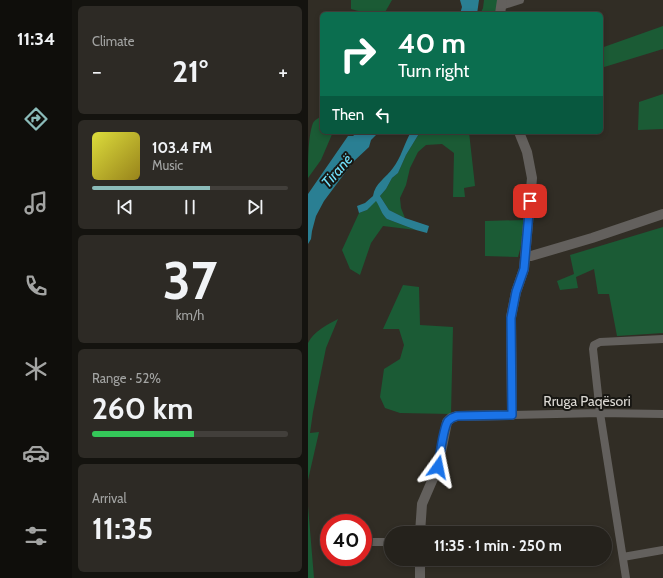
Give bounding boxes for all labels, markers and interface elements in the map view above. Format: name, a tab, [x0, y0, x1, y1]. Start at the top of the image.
text: 40 m	[398, 26, 466, 60]
text: 11:34	[17, 28, 55, 50]
icon: right	[332, 28, 384, 80]
text: Climate	[92, 33, 134, 49]
text: 21°	[172, 53, 208, 90]
text: −	[92, 58, 102, 85]
text: +	[278, 58, 288, 85]
text: Turn right	[398, 60, 469, 82]
icon: left	[372, 104, 394, 126]
icon: directions	[22, 105, 50, 133]
text: Then	[332, 106, 364, 124]
text: 103.4 FM	[152, 139, 212, 157]
water label: Tiranë	[318, 151, 356, 191]
text: Music	[152, 157, 183, 173]
pin	[513, 184, 547, 218]
icon: music	[22, 189, 50, 217]
icon: arrive	[519, 190, 541, 212]
icon: previous	[114, 196, 136, 218]
icon: pause	[179, 196, 201, 218]
icon: next	[244, 196, 266, 218]
text: 37	[163, 249, 217, 312]
icon: phone	[22, 272, 50, 300]
text: km/h	[176, 307, 204, 323]
icon: climate	[22, 355, 50, 383]
text: Range · 52%	[92, 370, 161, 386]
text: 260 km	[92, 390, 193, 427]
street label: Rruga Paqësori	[543, 392, 631, 410]
icon: car	[22, 439, 50, 467]
position arrow	[417, 446, 459, 488]
text: Arrival	[92, 490, 127, 506]
text: 11:35	[92, 510, 153, 547]
speed limit sign: 40	[320, 514, 372, 566]
icon: filters	[22, 522, 50, 550]
text: 11:35 · 1 min · 250 m	[434, 537, 562, 555]

